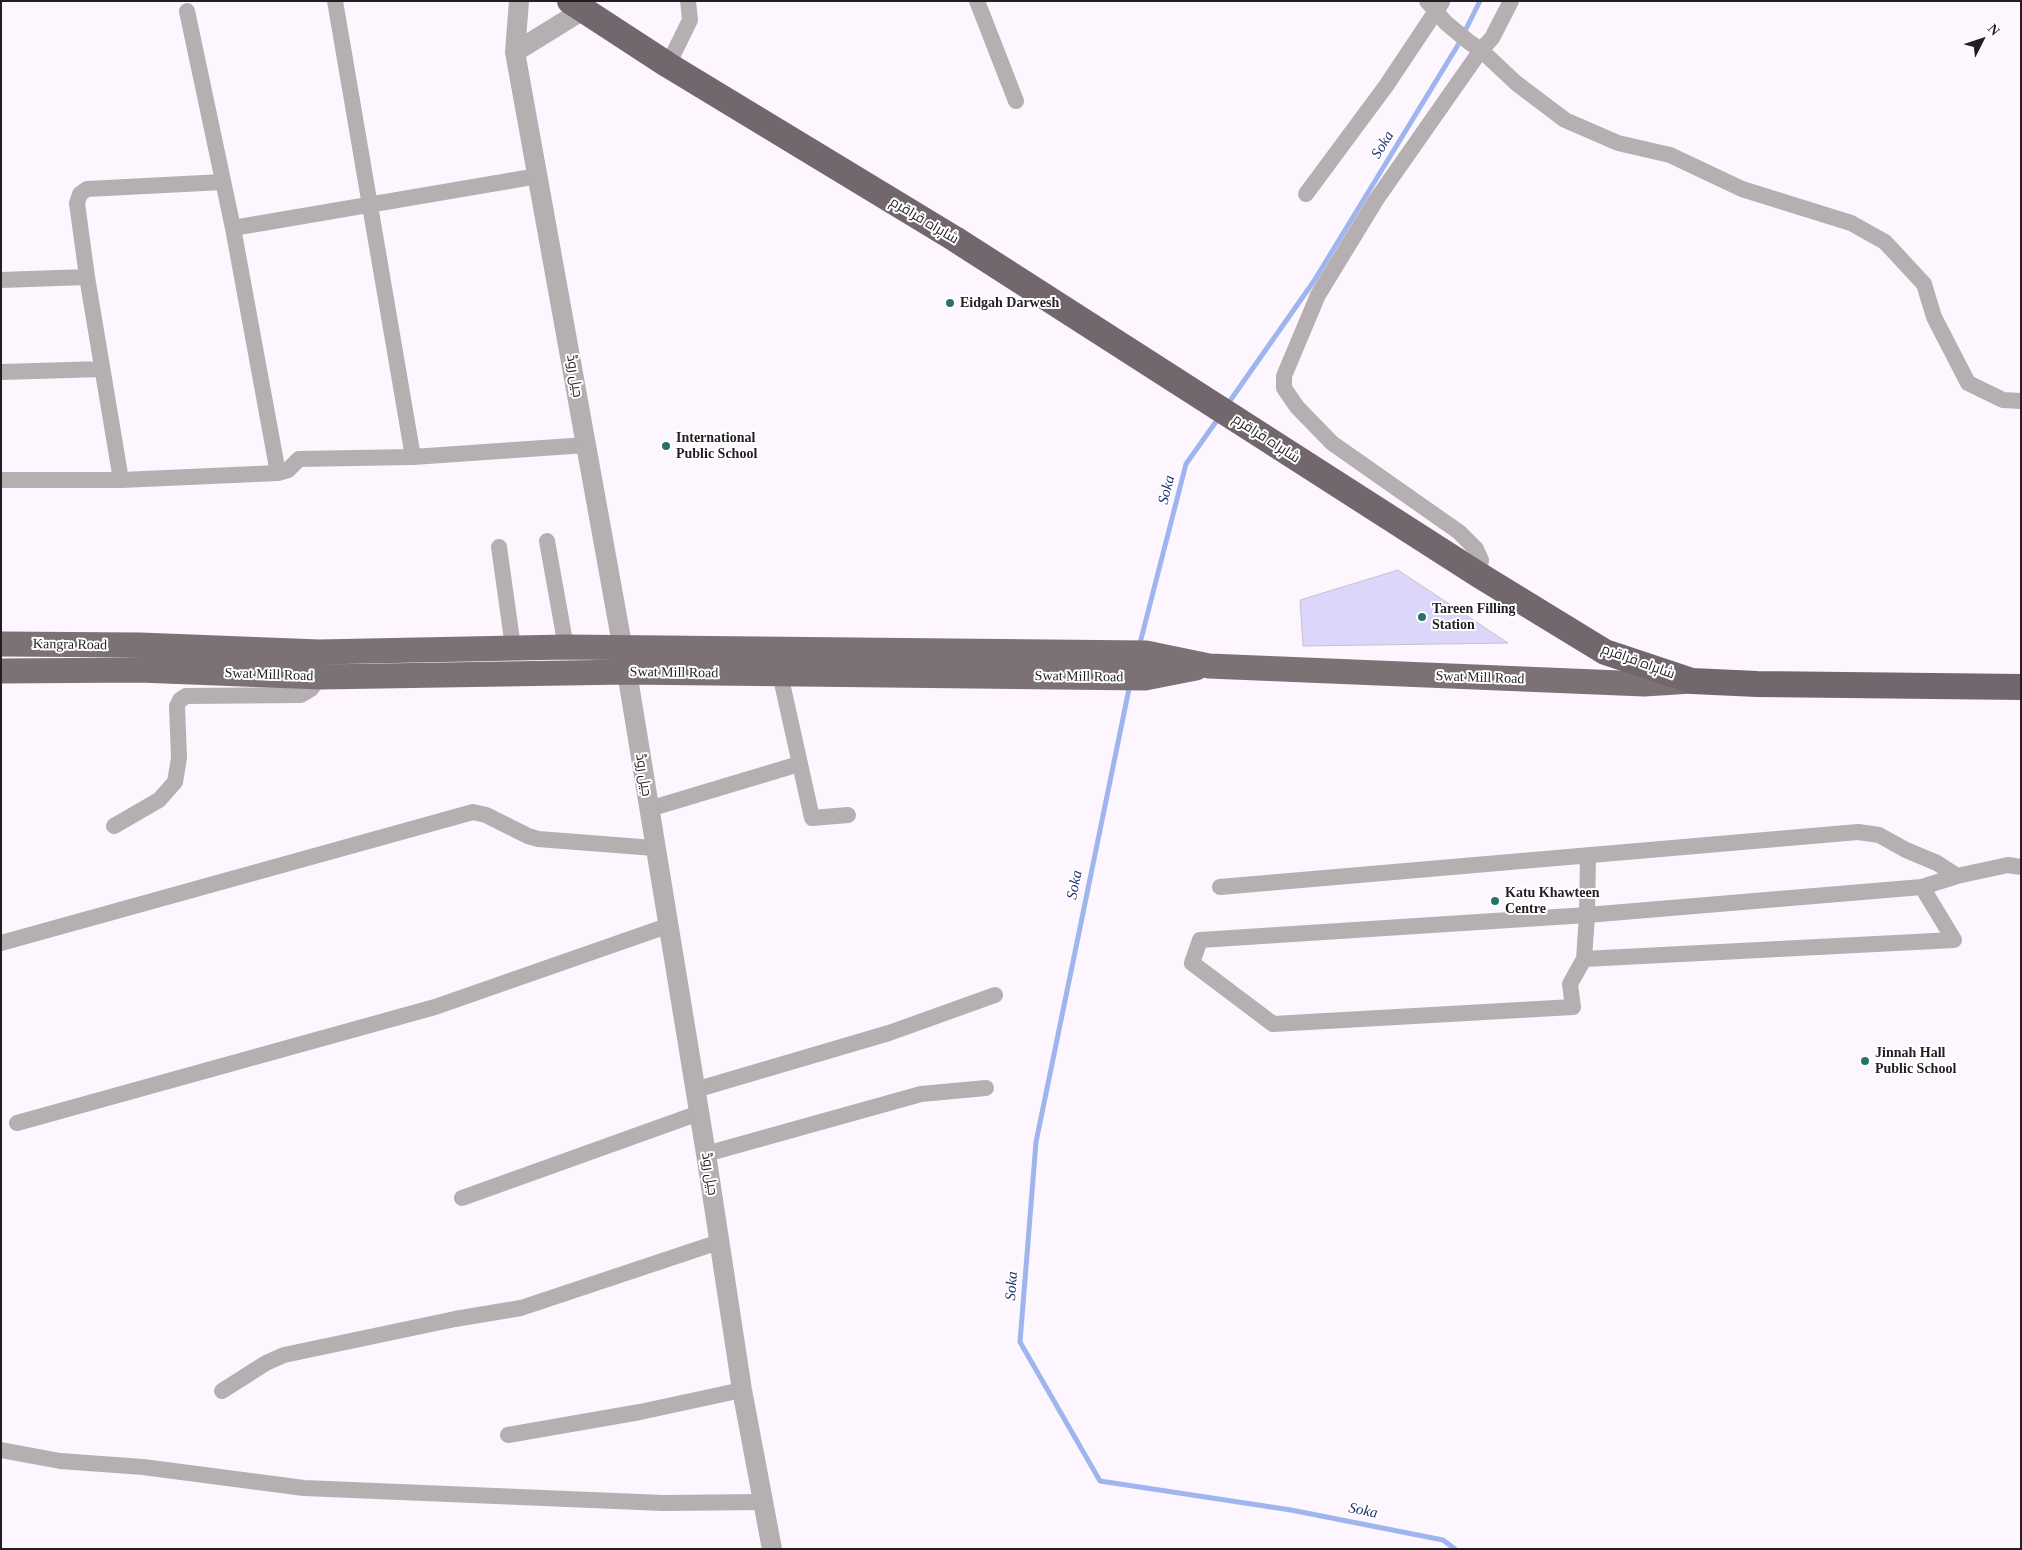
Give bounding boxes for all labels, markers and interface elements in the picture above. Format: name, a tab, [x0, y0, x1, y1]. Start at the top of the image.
north arrow	[1957, 15, 2007, 65]
text: N	[1985, 21, 2003, 39]
water label: Soka	[1368, 128, 1398, 162]
street label: شاہراہ قراقرم	[887, 194, 961, 248]
place label: Eidgah Darwesh	[960, 295, 1059, 311]
marker: Eidgah Darwesh	[944, 297, 956, 309]
street label: جیل روڈ	[562, 353, 586, 399]
street label: شاہراہ قراقرم	[1229, 411, 1303, 467]
place label: International Public School	[676, 430, 757, 462]
marker: International Public School	[660, 440, 672, 452]
water label: Soka	[1155, 474, 1179, 506]
place label: Tareen Filling Station	[1432, 601, 1516, 634]
marker: Tareen Filling Station	[1416, 611, 1428, 623]
street label: Kangra Road	[33, 636, 107, 654]
street label: شاہراہ قراقرم	[1599, 641, 1677, 683]
street label: Swat Mill Road	[630, 664, 718, 682]
street label: Swat Mill Road	[224, 665, 314, 685]
street label: Swat Mill Road	[1035, 668, 1123, 686]
street label: Swat Mill Road	[1435, 668, 1525, 688]
street label: جیل روڈ	[631, 752, 655, 798]
water label: Soka	[1063, 869, 1087, 901]
place label: Katu Khawteen Centre	[1505, 885, 1600, 918]
marker: Katu Khawteen Centre	[1489, 895, 1501, 907]
place label: Jinnah Hall Public School	[1875, 1045, 1956, 1078]
marker: Jinnah Hall Public School	[1859, 1055, 1871, 1067]
street label: جیل روڈ	[697, 1151, 721, 1197]
water label: Soka	[1002, 1271, 1022, 1301]
water label: Soka	[1347, 1499, 1379, 1523]

